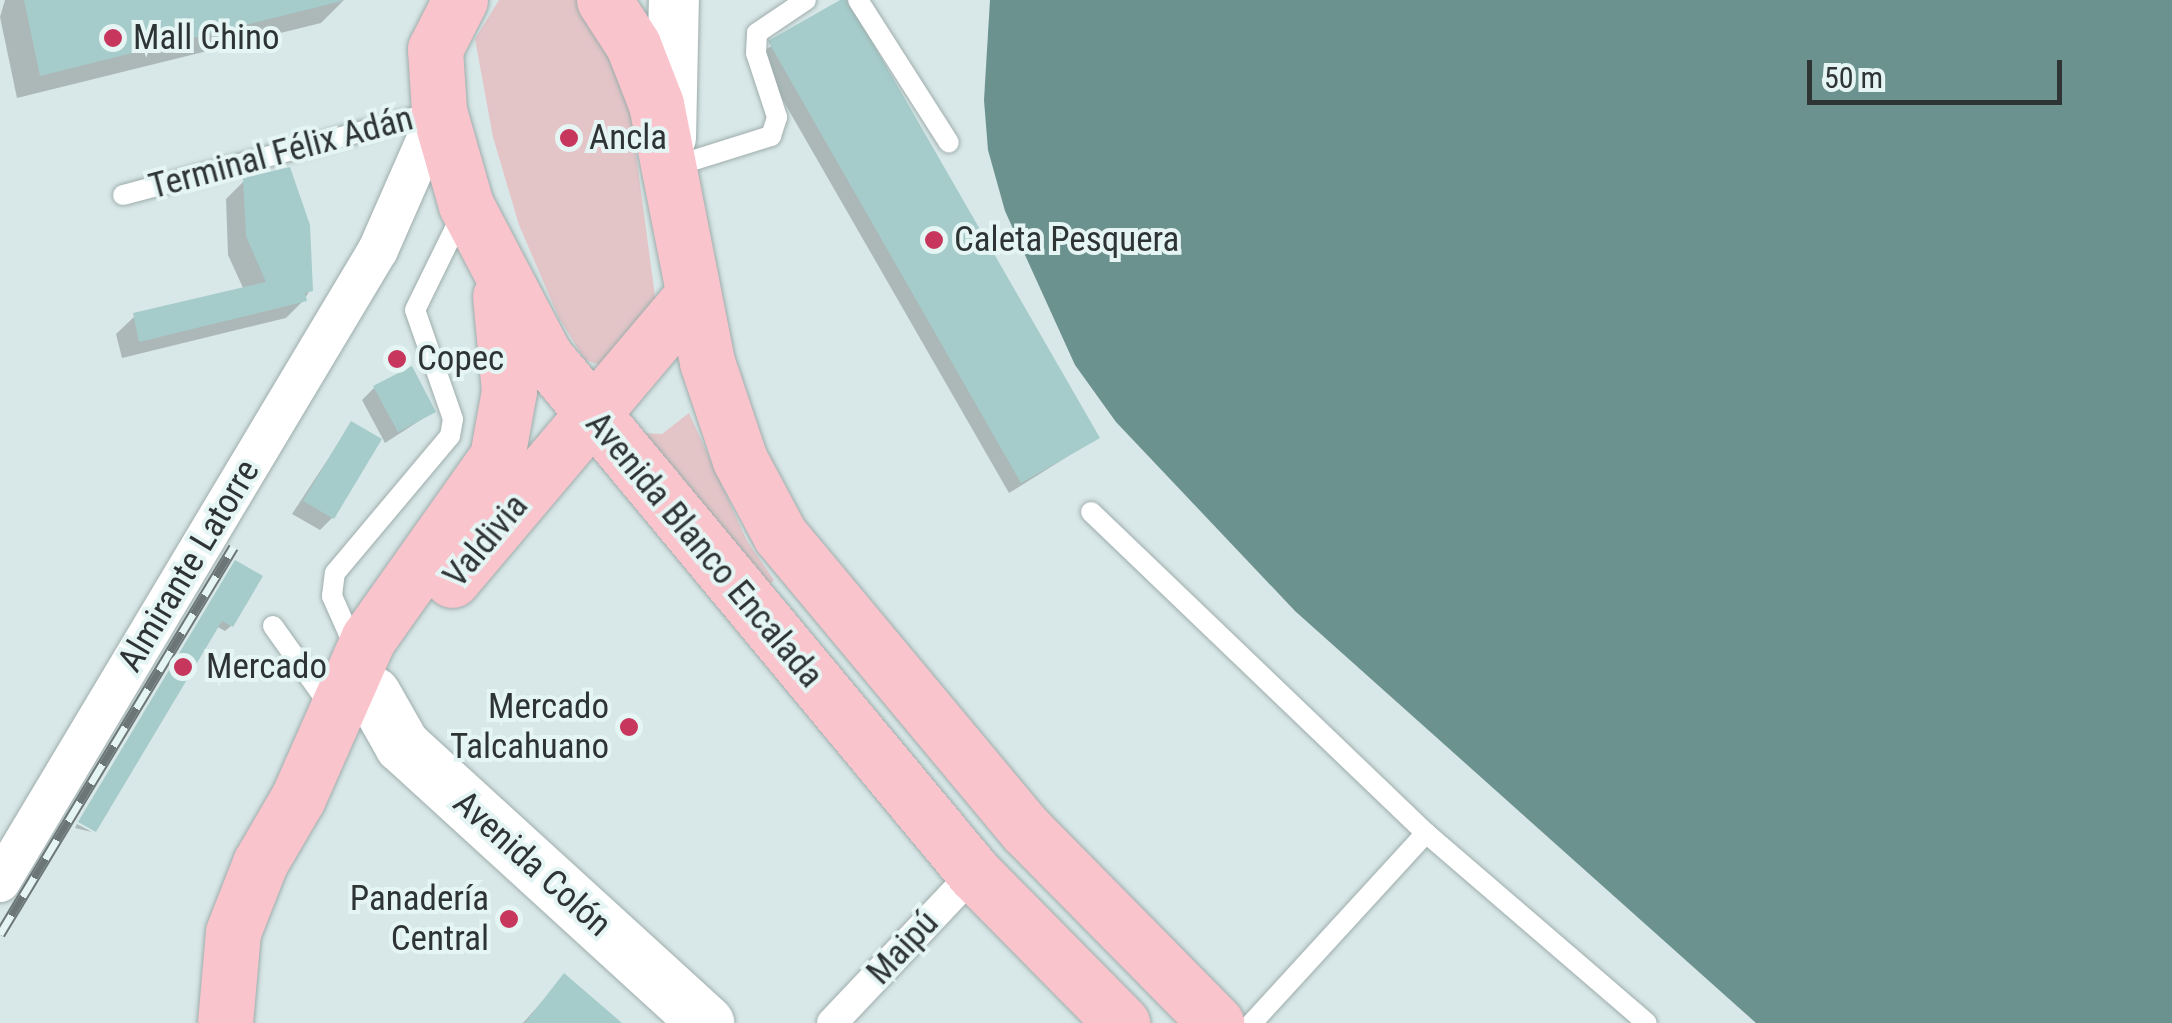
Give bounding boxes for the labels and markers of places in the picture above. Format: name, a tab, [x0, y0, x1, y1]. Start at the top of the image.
place label: Mall Chino	[133, 17, 280, 59]
marker: Mall Chino	[102, 27, 124, 49]
place label: Ancla	[589, 117, 667, 159]
marker: Ancla	[558, 127, 580, 149]
place label: Caleta Pesquera	[954, 219, 1179, 261]
marker: Caleta Pesquera	[923, 229, 945, 251]
place label: Copec	[417, 338, 504, 380]
marker: Copec	[386, 348, 408, 370]
place label: Mercado	[206, 646, 327, 688]
marker: Mercado	[170, 654, 196, 680]
place label: Mercado Talcahuano	[450, 686, 609, 768]
marker: Mercado Talcahuano	[618, 716, 640, 738]
place label: Panadería Central	[350, 878, 489, 960]
marker: Panadería Central	[498, 908, 520, 930]

